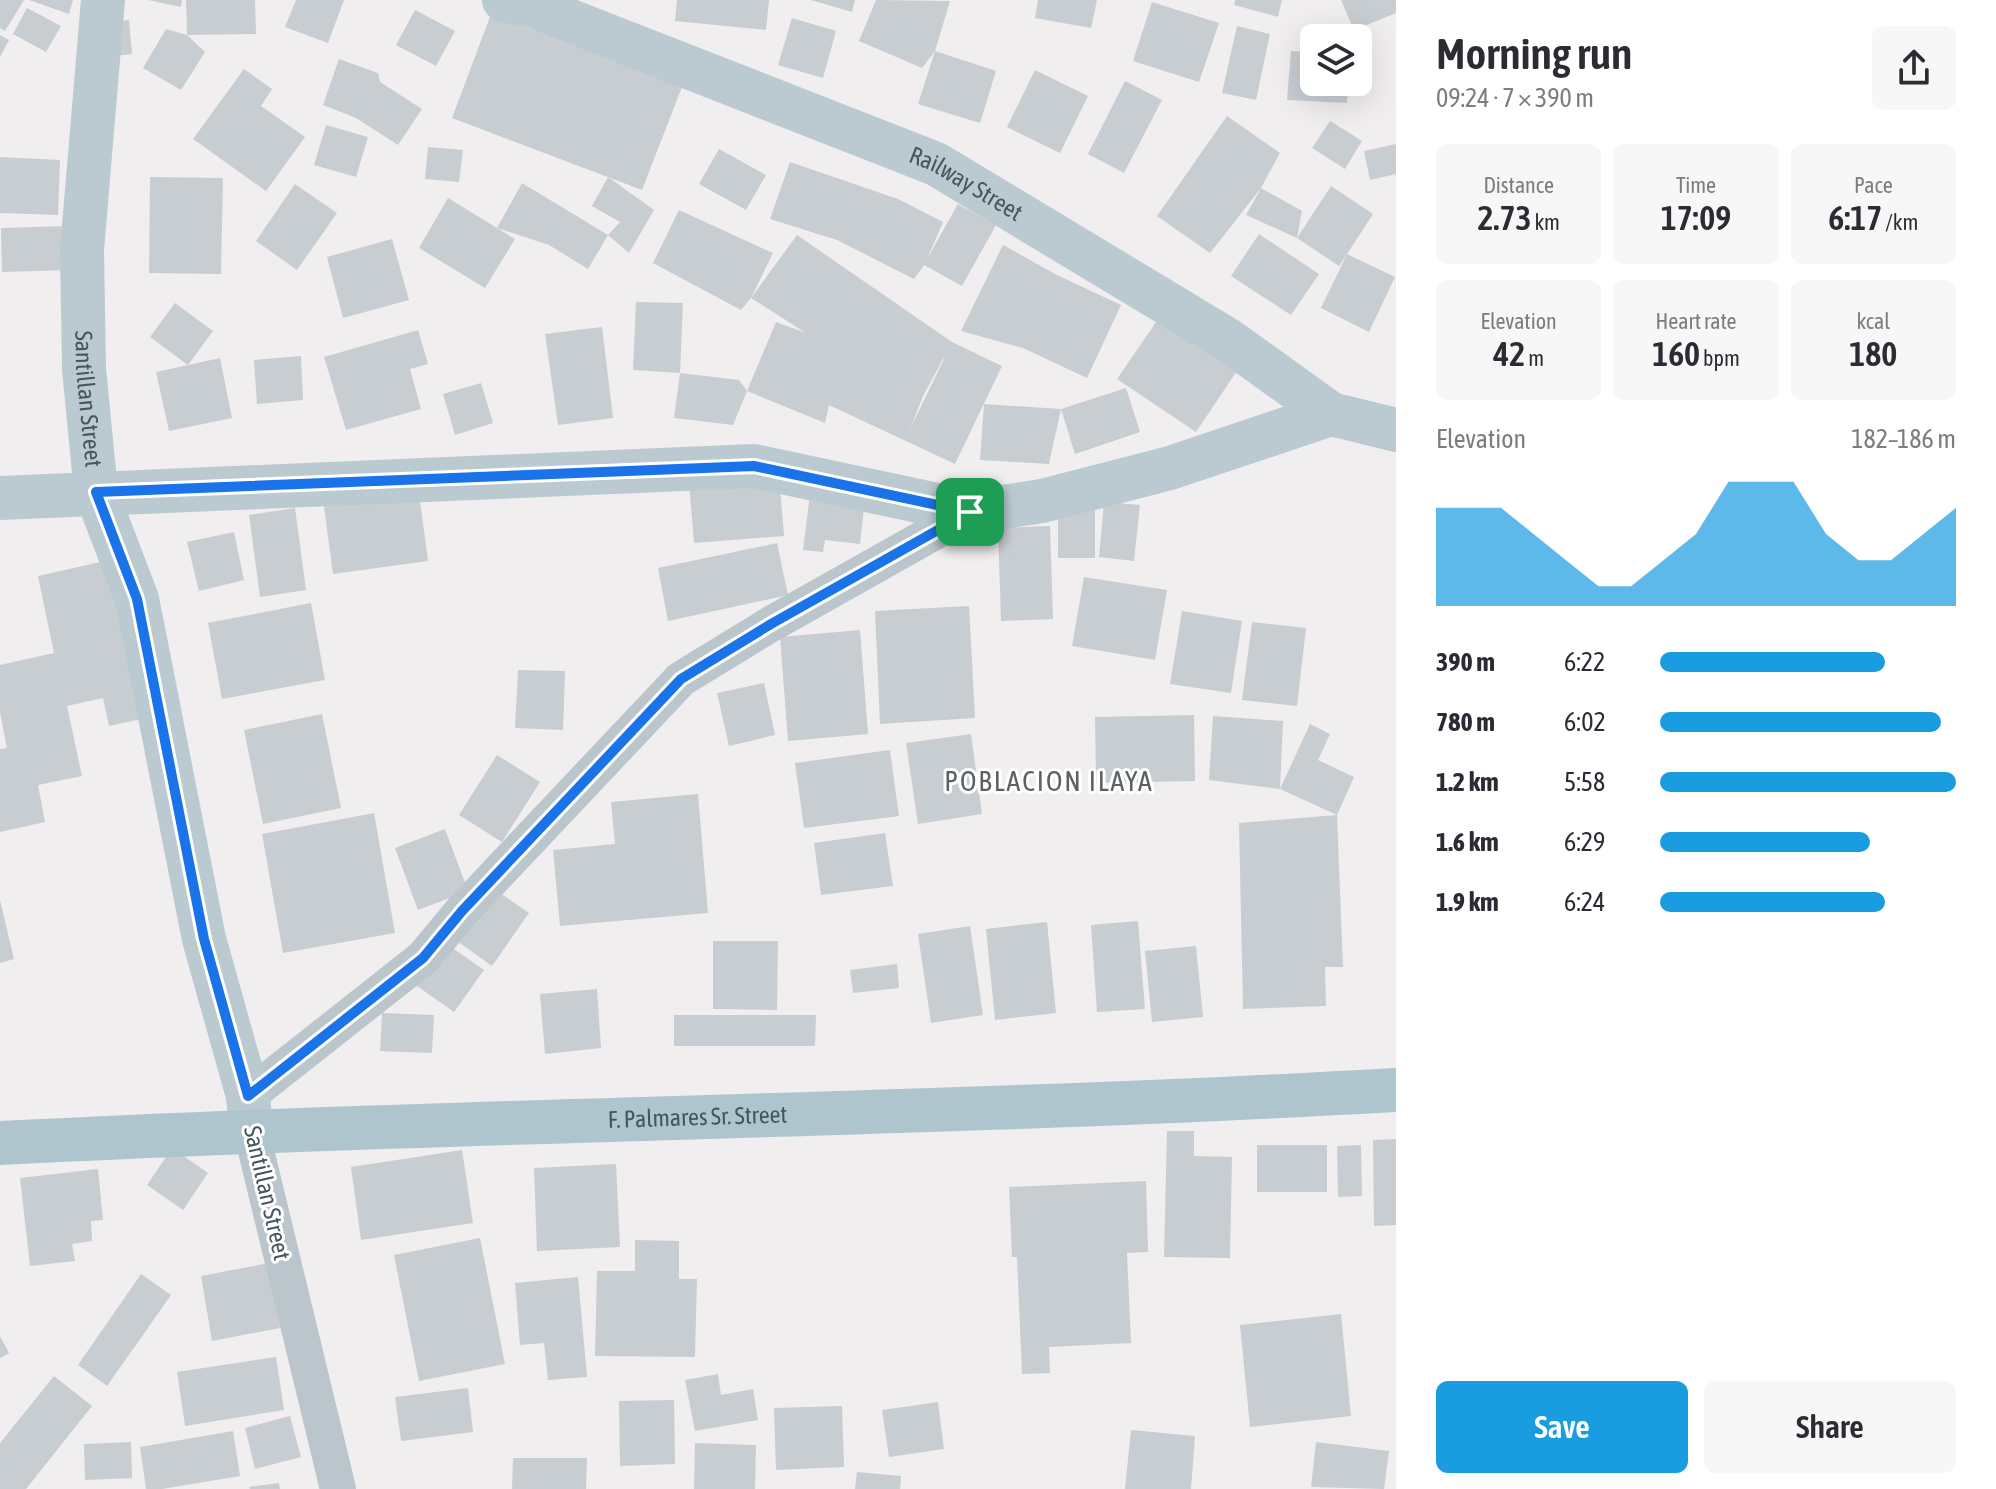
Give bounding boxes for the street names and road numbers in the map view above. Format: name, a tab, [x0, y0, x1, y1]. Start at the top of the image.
street label: Railway Street	[906, 141, 1028, 226]
street label: Santillan Street	[70, 330, 108, 468]
street label: F. Palmares Sr. Street	[607, 1101, 788, 1133]
street label: Santillan Street	[239, 1123, 296, 1263]

